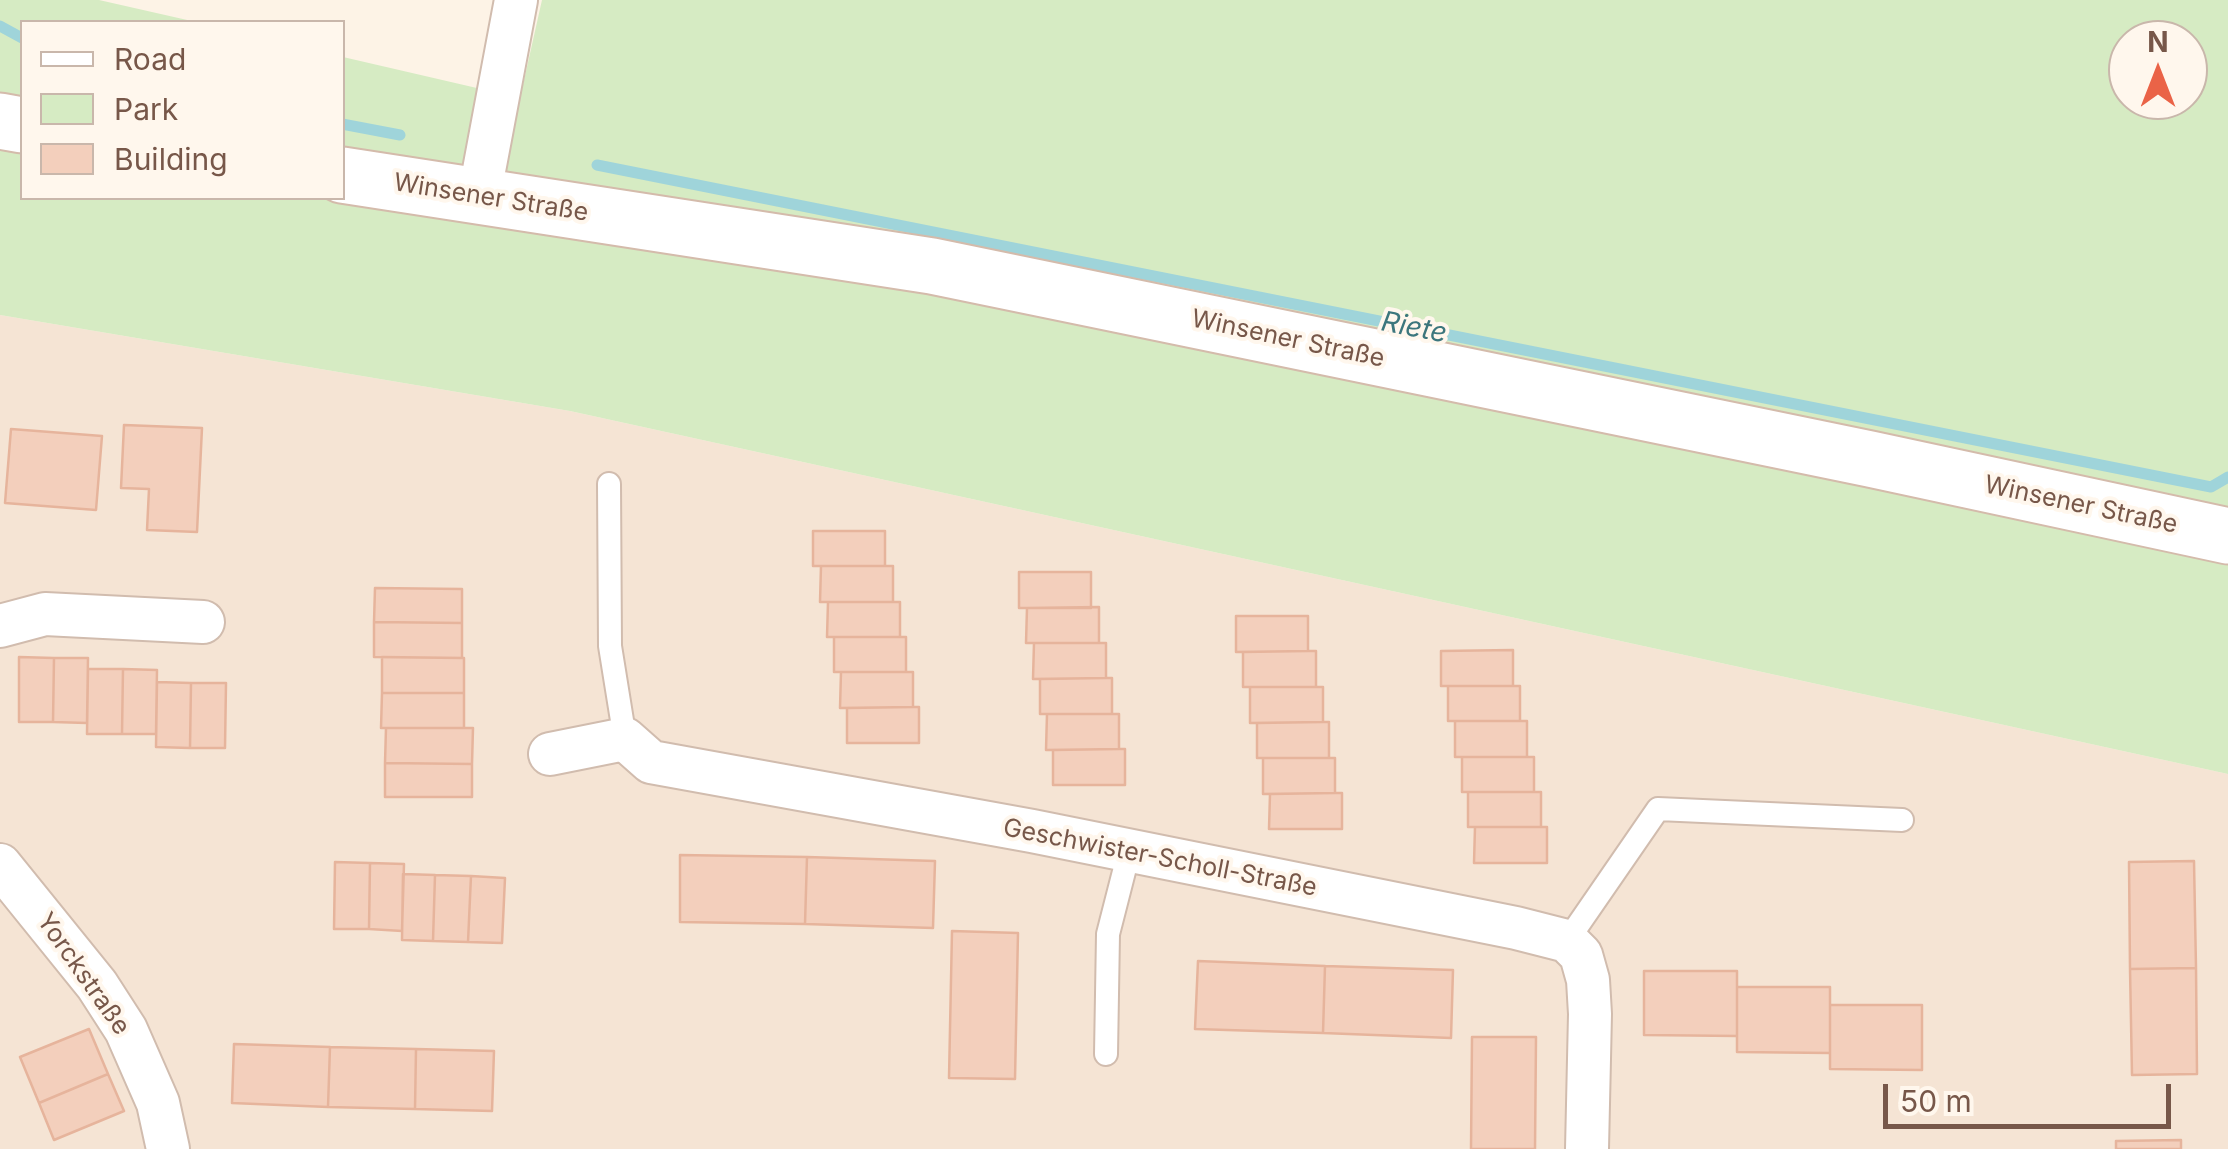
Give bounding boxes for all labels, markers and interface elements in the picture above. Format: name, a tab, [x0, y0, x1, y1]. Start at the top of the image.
legend	[20, 20, 345, 200]
north arrow	[2108, 20, 2208, 120]
text: N	[2147, 25, 2169, 59]
text: Road	[114, 41, 186, 77]
text: Park	[114, 91, 178, 127]
text: Building	[114, 141, 228, 177]
street label: Winsener Straße	[392, 168, 590, 228]
street label: Winsener Straße	[1189, 304, 1387, 374]
water label: Riete	[1378, 305, 1450, 351]
street label: Winsener Straße	[1982, 470, 2180, 540]
street label: Geschwister-Scholl-Straße	[1001, 813, 1319, 903]
street label: Yorckstraße	[30, 907, 136, 1041]
scale bar	[1888, 1064, 2176, 1126]
text: 50 m	[1900, 1083, 1972, 1119]

